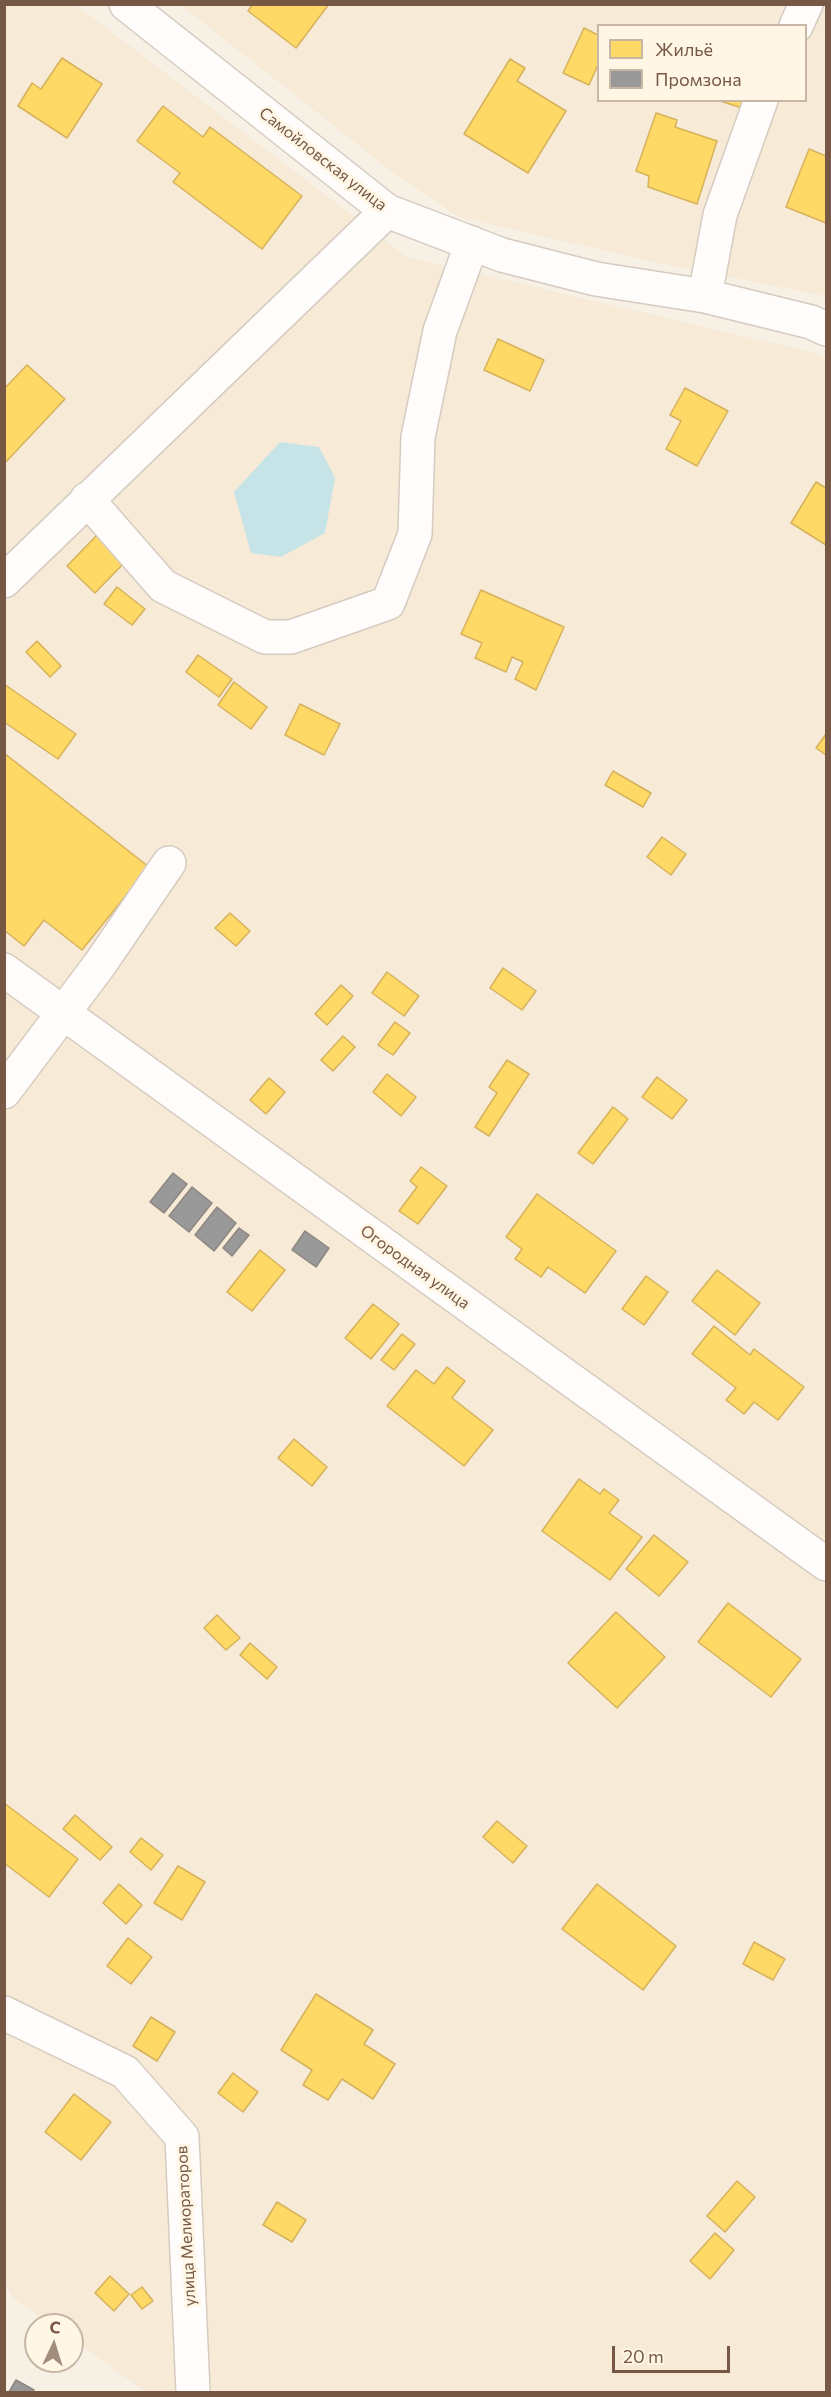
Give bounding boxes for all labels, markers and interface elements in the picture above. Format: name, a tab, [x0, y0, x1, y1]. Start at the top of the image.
legend	[597, 24, 807, 102]
text: Жильё	[655, 38, 713, 60]
text: Промзона	[655, 68, 742, 90]
street label: Самойловская улица	[255, 103, 391, 215]
street label: Огородная улица	[357, 1221, 473, 1313]
street label: улица Мелиораторов	[172, 2145, 200, 2307]
north arrow	[24, 2313, 84, 2373]
text: С	[49, 2317, 61, 2336]
scale bar	[615, 2334, 734, 2372]
text: 20 m	[623, 2345, 664, 2367]

